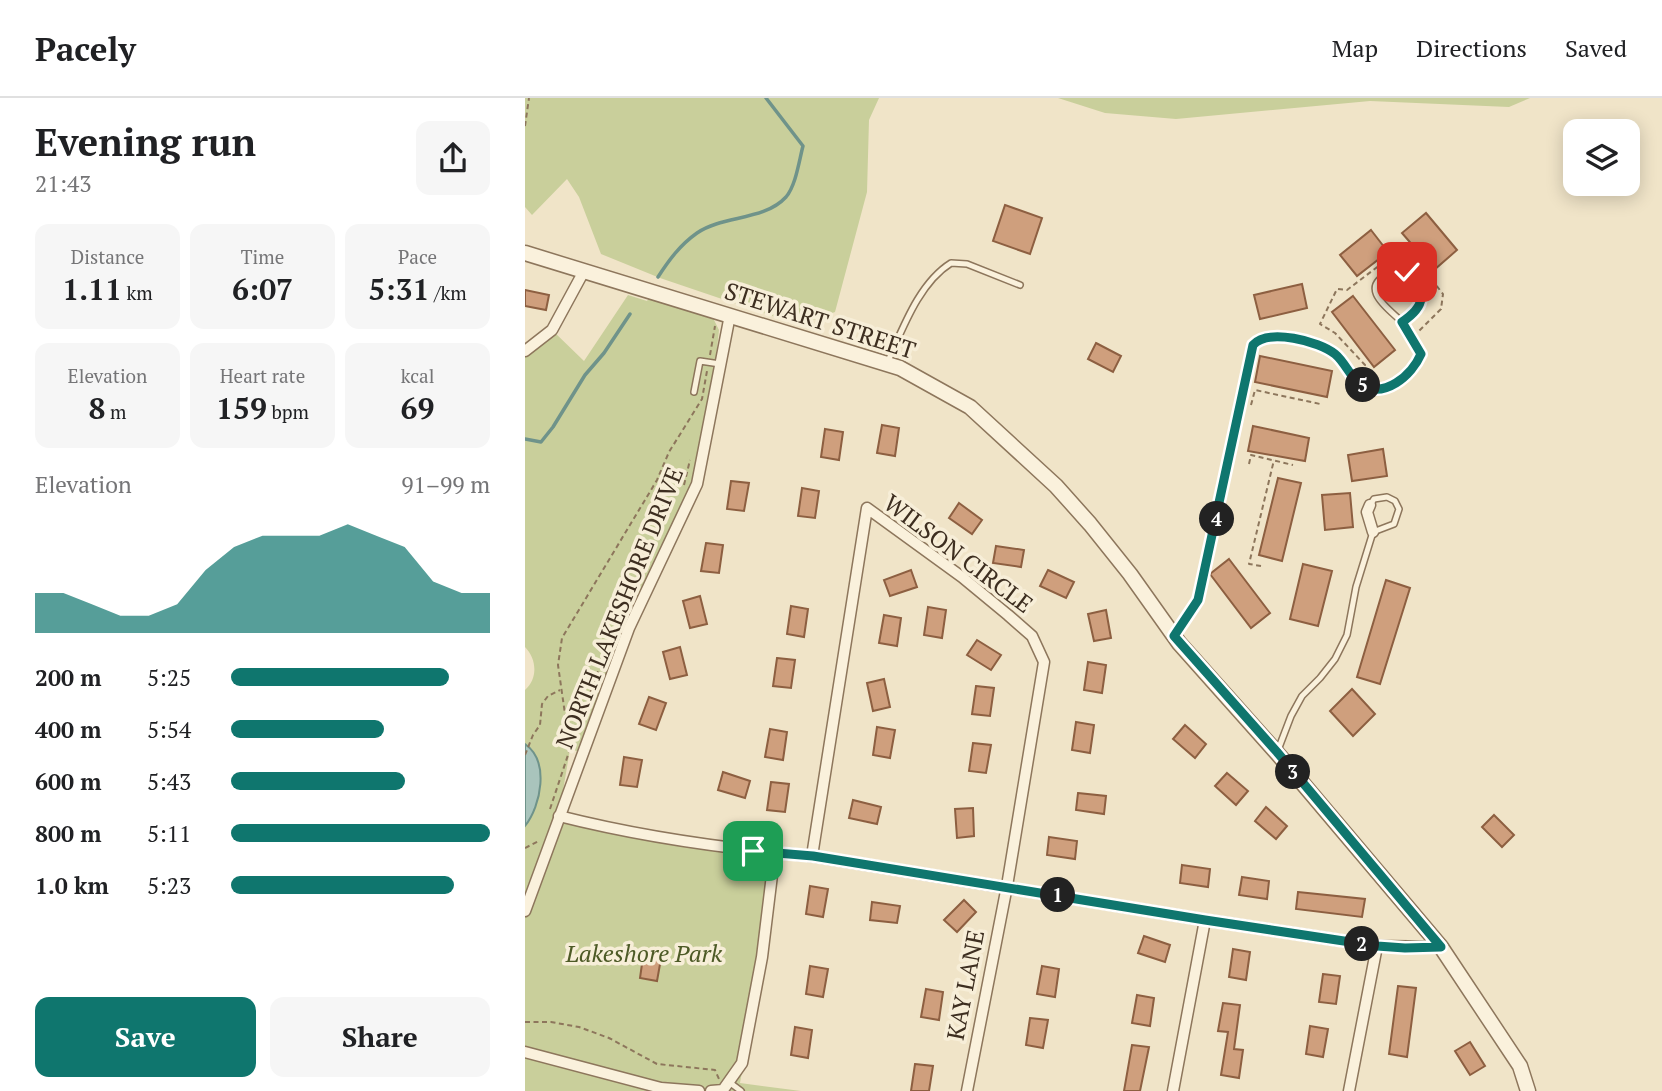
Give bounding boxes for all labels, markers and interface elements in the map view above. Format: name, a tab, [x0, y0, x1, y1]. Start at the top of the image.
text: Pacely	[35, 27, 136, 70]
text: Map	[1332, 32, 1378, 64]
text: Directions	[1416, 32, 1527, 64]
text: Saved	[1565, 32, 1627, 64]
text: Evening run	[35, 117, 256, 167]
map controls	[1563, 119, 1640, 196]
button: layers	[1563, 119, 1640, 196]
button: share	[416, 121, 490, 195]
text: 21:43	[35, 168, 92, 199]
pin	[1377, 242, 1437, 302]
text: Distance	[71, 244, 144, 269]
text: Time	[241, 244, 284, 269]
text: Pace	[398, 244, 437, 269]
icon: check	[1388, 253, 1426, 291]
text: 1.11	[62, 269, 122, 309]
text: 6:07	[232, 269, 293, 309]
text: 5:31	[368, 269, 429, 309]
street label: STEWART STREET	[721, 274, 920, 366]
text: km	[122, 280, 153, 305]
text: /km	[429, 280, 467, 305]
text: Elevation	[68, 363, 147, 388]
text: Heart rate	[220, 363, 305, 388]
text: kcal	[401, 363, 434, 388]
pin: 5	[1345, 368, 1381, 402]
text: 5	[1357, 372, 1368, 397]
text: 8	[89, 388, 105, 428]
text: 159	[216, 388, 267, 428]
text: 69	[401, 388, 434, 428]
text: m	[105, 399, 126, 424]
text: bpm	[267, 399, 309, 424]
street label: NORTH LAKESHORE DRIVE	[548, 462, 690, 753]
text: Elevation	[35, 469, 132, 500]
text: 91–99 m	[401, 469, 490, 500]
street label: WILSON CIRCLE	[877, 487, 1040, 620]
pin: 4	[1199, 502, 1235, 536]
text: 4	[1211, 506, 1222, 531]
text: 200 m	[35, 662, 101, 693]
text: 5:25	[147, 662, 191, 693]
text: 400 m	[35, 714, 101, 745]
text: 5:54	[147, 714, 191, 745]
pin: 3	[1275, 754, 1311, 790]
text: 3	[1287, 759, 1298, 784]
text: 600 m	[35, 766, 101, 797]
text: 5:43	[147, 766, 191, 797]
text: 800 m	[35, 818, 101, 849]
text: 5:11	[147, 818, 191, 849]
pin	[723, 821, 783, 881]
icon: arrive	[734, 832, 772, 870]
text: 1.0 km	[35, 870, 109, 901]
text: 5:23	[147, 870, 191, 901]
pin: 1	[1041, 878, 1075, 912]
text: 1	[1052, 882, 1063, 907]
pin: 2	[1345, 926, 1379, 962]
street label: KAY LANE	[939, 927, 991, 1043]
text: 2	[1356, 931, 1367, 956]
park label: Lakeshore Park	[565, 937, 723, 969]
button: Save	[35, 997, 256, 1077]
button: Share	[270, 997, 490, 1077]

